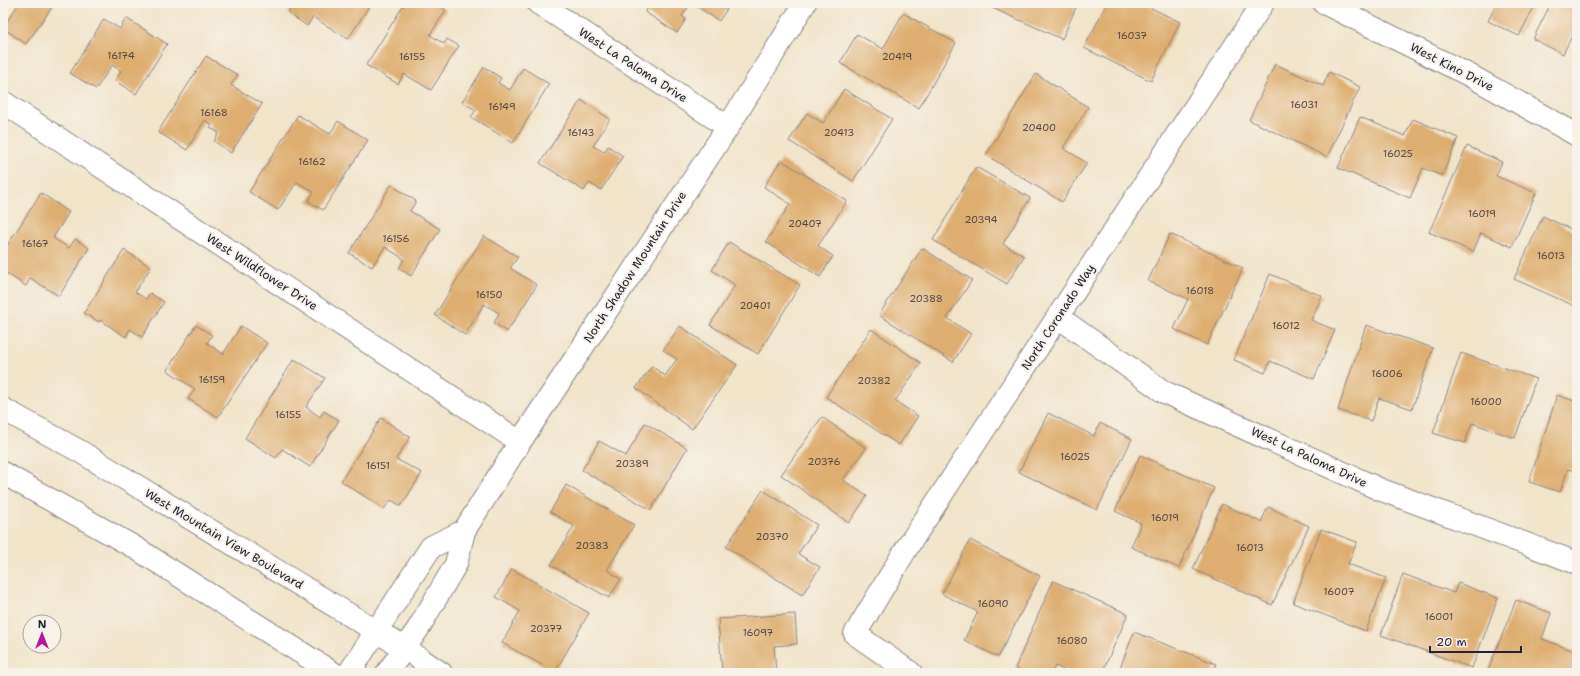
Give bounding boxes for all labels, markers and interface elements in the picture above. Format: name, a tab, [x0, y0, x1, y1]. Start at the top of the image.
street label: West La Paloma Drive	[576, 24, 691, 106]
house number: 16037	[1117, 29, 1147, 42]
street label: West Kino Drive	[1408, 39, 1497, 95]
house number: 16174	[107, 49, 135, 62]
house number: 16155	[399, 50, 425, 63]
house number: 20419	[882, 50, 912, 63]
house number: 16031	[1290, 98, 1318, 111]
house number: 16149	[488, 100, 516, 113]
house number: 16168	[200, 106, 228, 119]
house number: 20400	[1022, 121, 1056, 134]
house number: 16143	[567, 126, 595, 139]
house number: 20413	[824, 126, 854, 139]
house number: 16025	[1383, 147, 1413, 160]
house number: 16162	[298, 155, 326, 168]
street label: North Shadow Mountain Drive	[580, 188, 690, 346]
house number: 16019	[1468, 207, 1496, 220]
house number: 20394	[964, 213, 998, 226]
house number: 20407	[788, 217, 822, 230]
street label: West Wildflower Drive	[203, 230, 321, 314]
house number: 16156	[382, 232, 410, 245]
house number: 16167	[22, 237, 48, 250]
house number: 16013	[1537, 249, 1565, 262]
street label: North Coronado Way	[1018, 261, 1098, 373]
house number: 16018	[1186, 284, 1214, 297]
house number: 16150	[475, 288, 503, 301]
house number: 20388	[909, 292, 943, 305]
house number: 20401	[739, 299, 771, 312]
house number: 16012	[1272, 319, 1300, 332]
house number: 16006	[1371, 367, 1403, 380]
house number: 16159	[199, 373, 225, 386]
house number: 20382	[857, 374, 891, 387]
house number: 16000	[1470, 395, 1502, 408]
house number: 16155	[275, 408, 301, 421]
street label: West La Paloma Drive	[1248, 423, 1370, 491]
house number: 16025	[1060, 450, 1090, 463]
house number: 20376	[808, 455, 840, 468]
house number: 20389	[615, 457, 649, 470]
house number: 16151	[366, 459, 390, 472]
street label: West Mountain View Boulevard	[142, 485, 307, 593]
house number: 16019	[1151, 511, 1179, 524]
house number: 20370	[755, 530, 789, 543]
house number: 20383	[575, 539, 609, 552]
house number: 16013	[1236, 541, 1264, 554]
house number: 16007	[1324, 585, 1354, 598]
house number: 16090	[977, 597, 1009, 610]
house number: 16001	[1425, 610, 1453, 623]
north arrow	[22, 614, 62, 654]
text: N	[38, 617, 47, 632]
house number: 20377	[530, 622, 562, 635]
house number: 16097	[743, 626, 773, 639]
scale bar	[1430, 628, 1521, 654]
house number: 16080	[1056, 634, 1088, 647]
text: 20 m	[1436, 634, 1467, 650]

